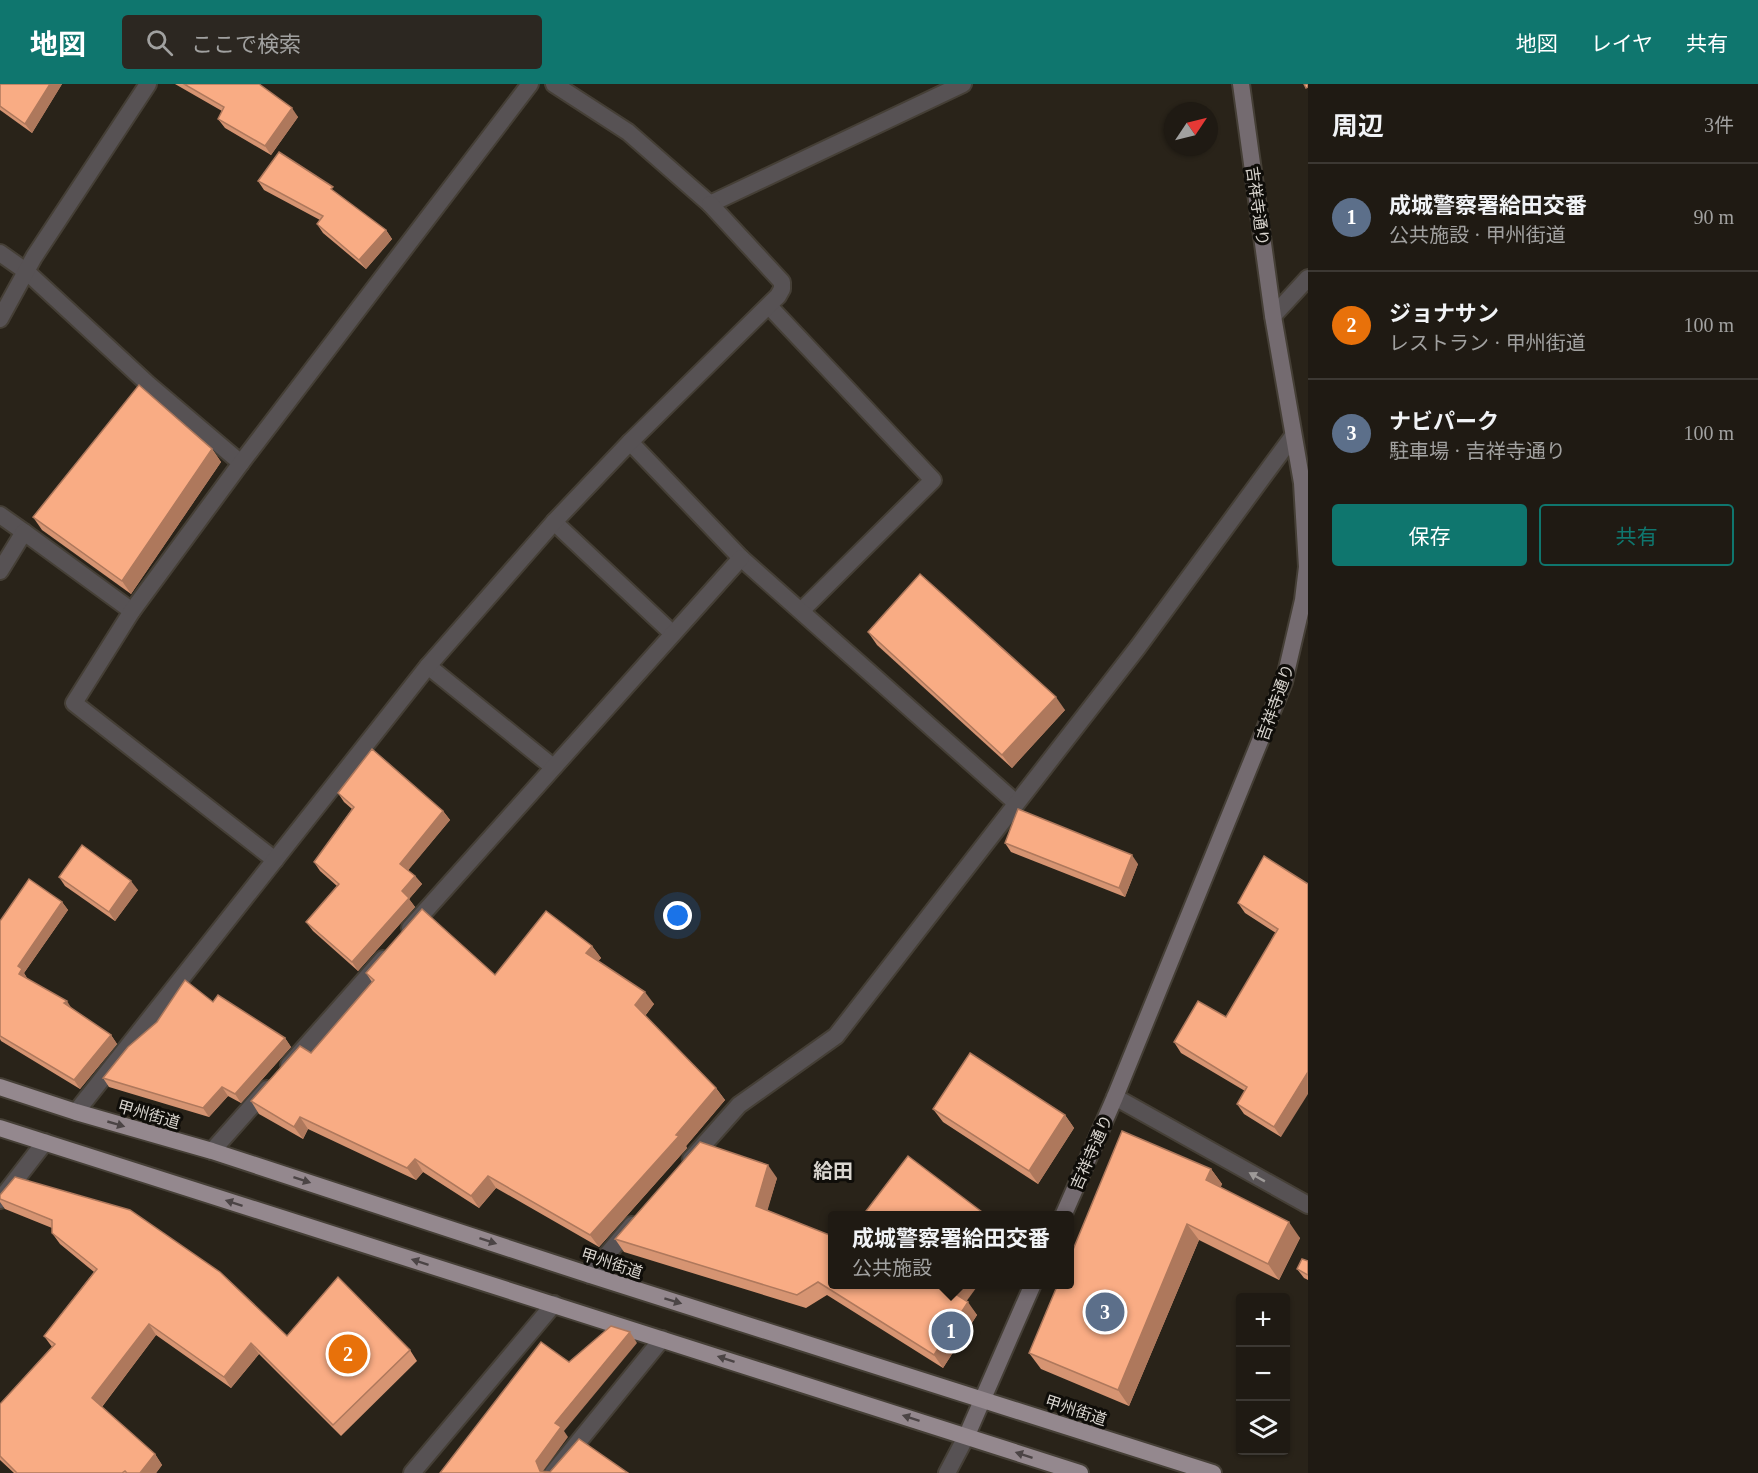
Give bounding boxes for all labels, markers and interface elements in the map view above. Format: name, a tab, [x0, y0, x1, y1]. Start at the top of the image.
search box	[122, 15, 542, 69]
icon: search	[143, 26, 176, 59]
text: 地図	[30, 29, 86, 60]
text: ここで検索	[191, 32, 301, 57]
text: 地図	[1516, 32, 1558, 56]
text: レイヤ	[1591, 32, 1653, 56]
text: 共有	[1686, 32, 1728, 56]
north arrow	[1164, 102, 1218, 156]
text: 周辺	[1332, 112, 1384, 141]
text: 3件	[1704, 114, 1734, 136]
street label: 吉祥寺通り	[1244, 165, 1271, 247]
text: 成城警察署給田交番	[1389, 193, 1587, 218]
text: 1	[1347, 206, 1357, 228]
text: 90 m	[1693, 206, 1734, 228]
text: 公共施設 · 甲州街道	[1389, 224, 1566, 246]
text: ジョナサン	[1389, 301, 1499, 326]
text: 2	[1347, 314, 1357, 336]
text: 100 m	[1683, 314, 1734, 336]
text: レストラン · 甲州街道	[1389, 332, 1586, 354]
text: ナビパーク	[1389, 409, 1499, 434]
text: 3	[1347, 422, 1357, 444]
text: 100 m	[1683, 422, 1734, 444]
text: 駐車場 · 吉祥寺通り	[1389, 440, 1566, 462]
button: 保存	[1332, 504, 1527, 566]
button: 共有	[1539, 504, 1734, 566]
street label: 吉祥寺通り	[1254, 662, 1297, 743]
your location	[663, 901, 692, 930]
street label: 甲州街道	[116, 1097, 182, 1131]
street label: 吉祥寺通り	[1067, 1112, 1115, 1192]
one-way arrow	[107, 1120, 125, 1129]
district label: 給田	[813, 1160, 853, 1182]
one-way arrow	[1249, 1171, 1265, 1182]
one-way arrow	[293, 1176, 311, 1186]
one-way arrow	[225, 1197, 243, 1207]
popup	[828, 1211, 1074, 1289]
text: 成城警察署給田交番	[852, 1226, 1050, 1251]
one-way arrow	[479, 1237, 497, 1246]
street label: 甲州街道	[579, 1246, 645, 1281]
one-way arrow	[411, 1256, 429, 1266]
text: 公共施設	[852, 1257, 932, 1279]
pin: 3	[1086, 1290, 1124, 1334]
map controls	[1236, 1293, 1290, 1455]
button: +	[1236, 1293, 1290, 1347]
one-way arrow	[664, 1297, 682, 1306]
pin: 1	[932, 1308, 970, 1354]
pin: 2	[328, 1332, 368, 1376]
button: −	[1236, 1347, 1290, 1401]
one-way arrow	[717, 1354, 735, 1363]
street label: 甲州街道	[1043, 1393, 1109, 1428]
button: layers	[1236, 1401, 1290, 1455]
one-way arrow	[902, 1412, 920, 1422]
one-way arrow	[1015, 1450, 1033, 1460]

